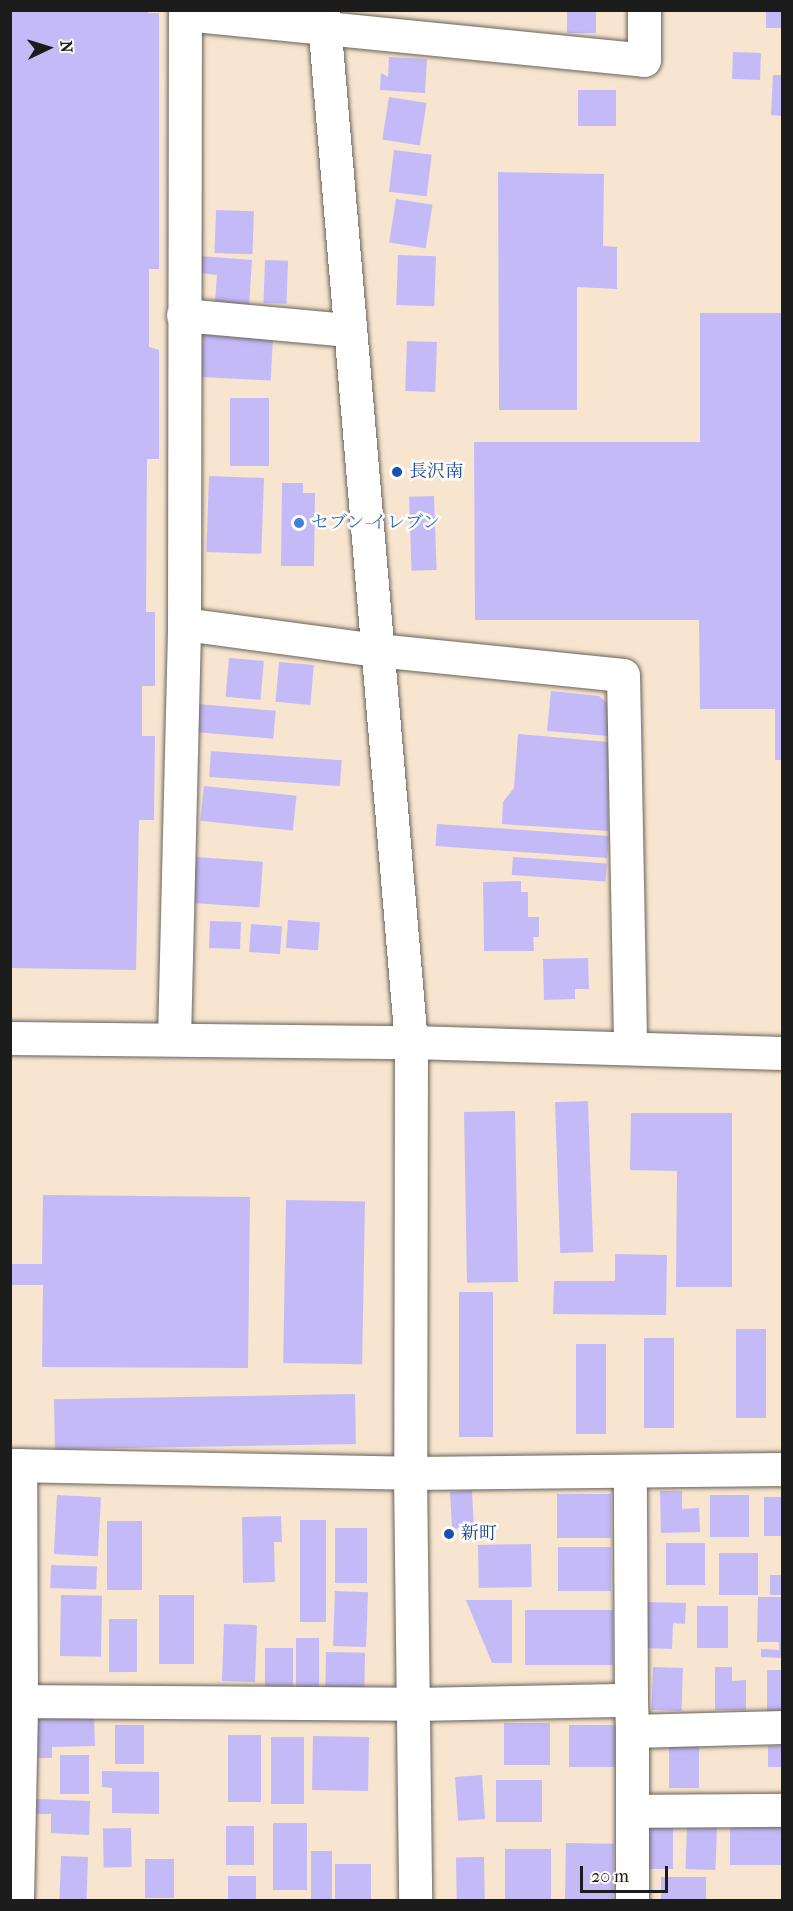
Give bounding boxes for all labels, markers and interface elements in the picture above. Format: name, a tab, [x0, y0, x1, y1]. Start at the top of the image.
north arrow	[18, 18, 78, 78]
text: N	[57, 40, 76, 53]
place label: 長沢南	[409, 461, 463, 483]
marker: 長沢南	[390, 465, 404, 479]
place label: セブン-イレブン	[311, 512, 442, 534]
marker: セブン-イレブン	[292, 516, 306, 530]
place label: 新町	[461, 1523, 497, 1545]
marker: 新町	[442, 1527, 456, 1541]
scale bar	[583, 1854, 672, 1892]
text: 20 m	[591, 1866, 629, 1887]

